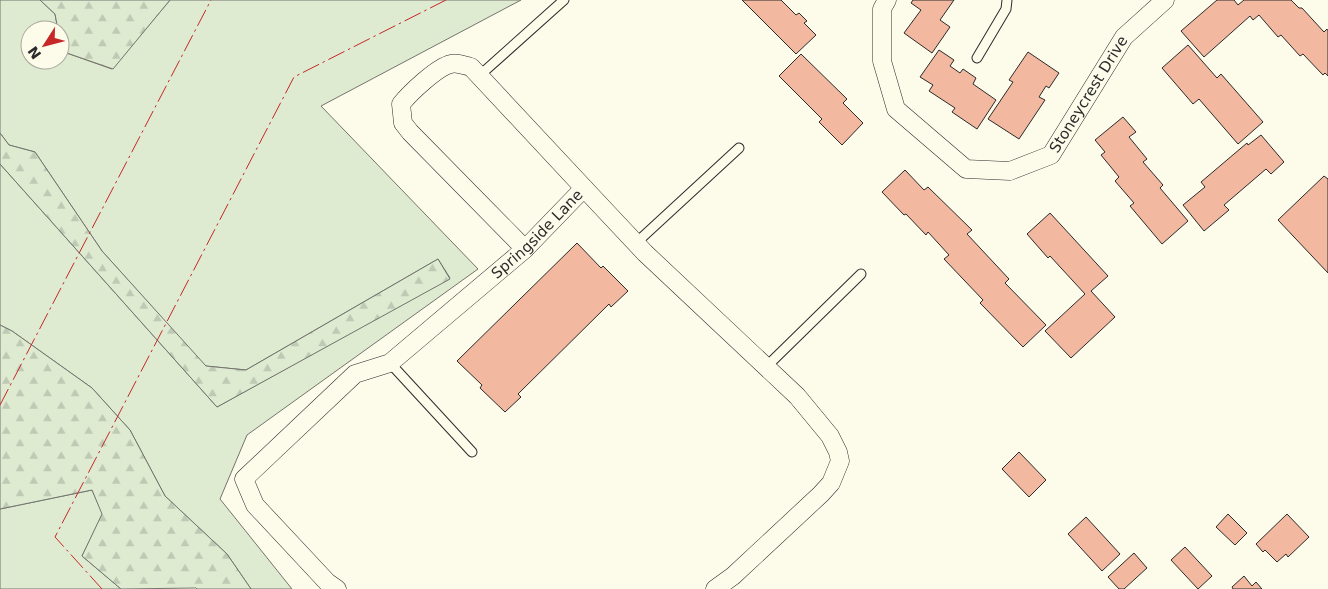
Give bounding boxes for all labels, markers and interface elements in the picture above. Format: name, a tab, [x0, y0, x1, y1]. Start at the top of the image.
north arrow	[20, 20, 70, 70]
street label: Stoneycrest Drive	[1046, 32, 1132, 156]
text: N	[25, 43, 44, 62]
street label: Springside Lane	[488, 186, 586, 282]

